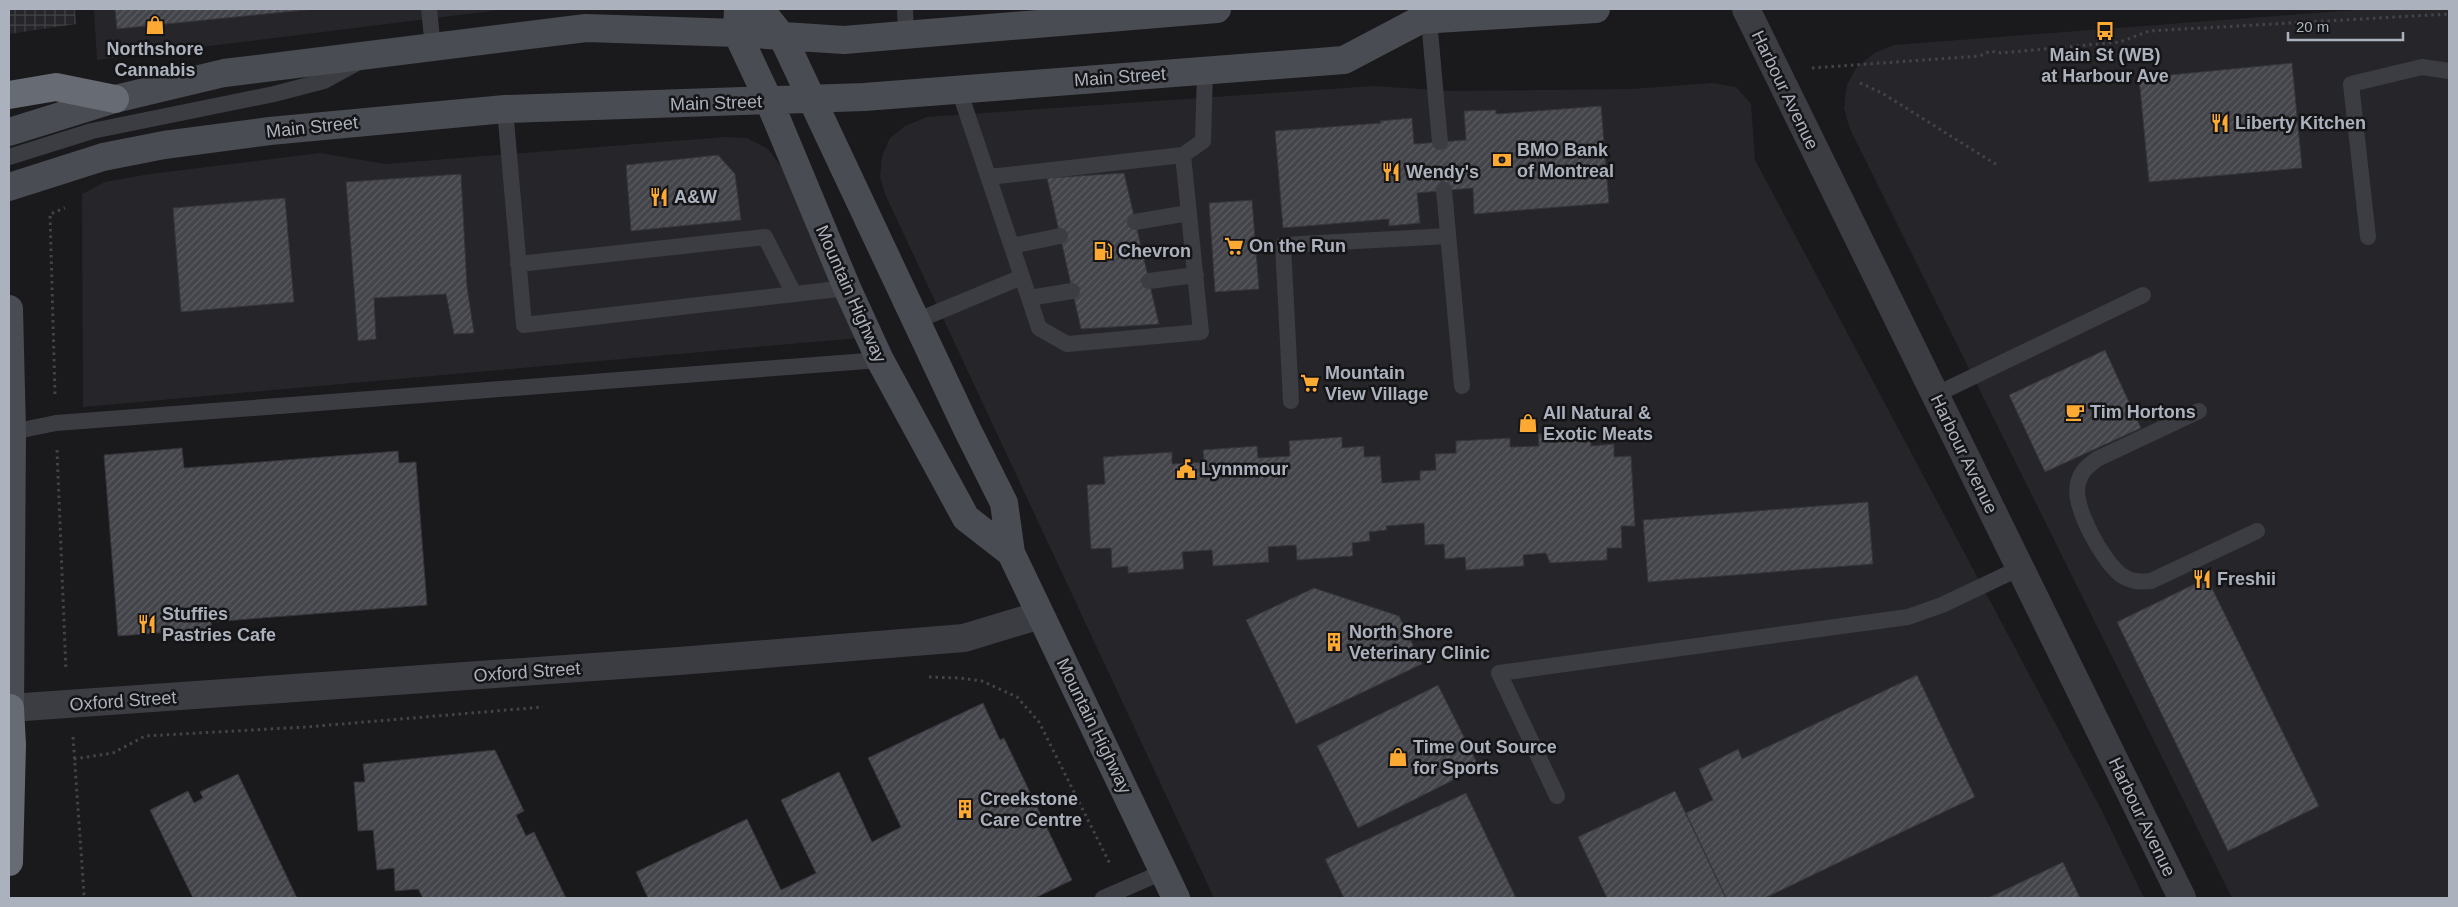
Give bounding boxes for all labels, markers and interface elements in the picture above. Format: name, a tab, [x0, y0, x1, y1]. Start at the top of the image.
scale bar	[2288, 10, 2403, 42]
shop icon: Northshore Cannabis	[144, 14, 166, 36]
text: 20 m	[2296, 18, 2329, 35]
bus stop icon: Main St (WB) at Harbour Ave	[2094, 20, 2116, 42]
street label: Harbour Avenue	[1748, 27, 1822, 153]
place label: Northshore Cannabis	[106, 39, 204, 80]
place label: Main St (WB) at Harbour Ave	[2041, 45, 2169, 86]
street label: Main Street	[1073, 64, 1167, 90]
street label: Main Street	[670, 91, 762, 115]
street label: Main Street	[265, 112, 359, 142]
restaurant icon: Liberty Kitchen	[2209, 112, 2231, 134]
place label: Liberty Kitchen	[2235, 113, 2366, 133]
place label: BMO Bank of Montreal	[1517, 140, 1614, 181]
bank icon: BMO Bank of Montreal	[1491, 149, 1513, 171]
restaurant icon: Wendy's	[1380, 161, 1402, 183]
place label: Wendy's	[1406, 162, 1479, 182]
restaurant icon: A&W	[648, 186, 670, 208]
place label: A&W	[674, 187, 717, 207]
street label: Mountain Highway	[812, 222, 890, 366]
supermarket icon: On the Run	[1223, 235, 1245, 257]
place label: On the Run	[1249, 236, 1346, 256]
fuel station icon: Chevron	[1092, 240, 1114, 262]
place label: Chevron	[1118, 241, 1191, 261]
place label: Mountain View Village	[1325, 363, 1428, 404]
supermarket icon: Mountain View Village	[1299, 372, 1321, 394]
street label: Harbour Avenue	[1927, 391, 2001, 517]
cafe icon: Tim Hortons	[2064, 401, 2086, 423]
place label: Tim Hortons	[2090, 402, 2196, 422]
place label: All Natural & Exotic Meats	[1543, 403, 1653, 444]
shop icon: All Natural & Exotic Meats	[1517, 412, 1539, 434]
public building icon: Lynnmour	[1175, 458, 1197, 480]
place label: Lynnmour	[1201, 459, 1288, 479]
restaurant icon: Freshii	[2191, 568, 2213, 590]
place label: Freshii	[2217, 569, 2276, 589]
place label: Stuffies Pastries Cafe	[162, 604, 276, 645]
restaurant icon: Stuffies Pastries Cafe	[136, 613, 158, 635]
place label: North Shore Veterinary Clinic	[1349, 622, 1490, 663]
building icon: North Shore Veterinary Clinic	[1323, 631, 1345, 653]
street label: Mountain Highway	[1053, 655, 1135, 797]
street label: Oxford Street	[473, 658, 581, 686]
street label: Oxford Street	[69, 687, 177, 715]
place label: Time Out Source for Sports	[1413, 737, 1557, 778]
shop icon: Time Out Source for Sports	[1387, 746, 1409, 768]
street label: Harbour Avenue	[2105, 754, 2179, 880]
place label: Creekstone Care Centre	[980, 789, 1082, 830]
building icon: Creekstone Care Centre	[954, 798, 976, 820]

